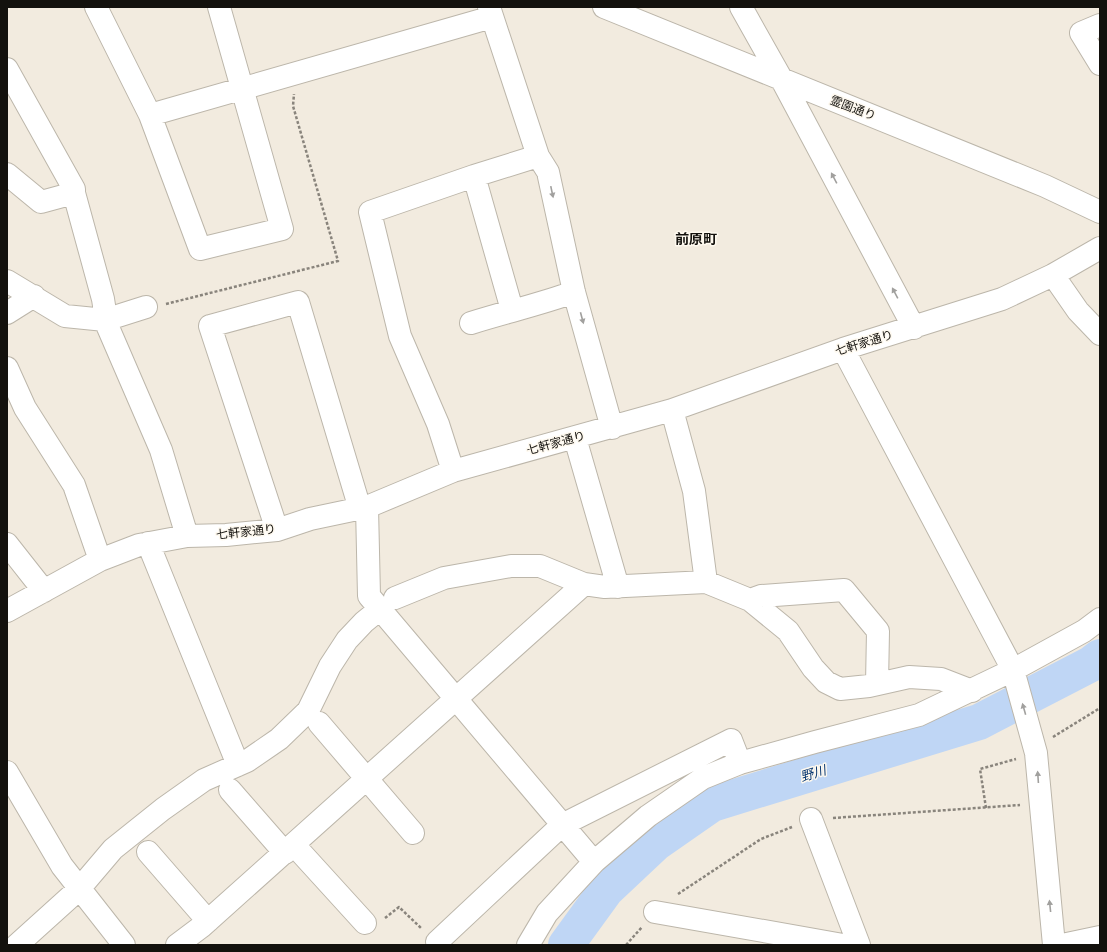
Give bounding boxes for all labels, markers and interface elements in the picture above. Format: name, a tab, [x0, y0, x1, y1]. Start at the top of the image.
street label: 霊園通り	[828, 93, 878, 123]
one-way arrow	[831, 173, 838, 184]
one-way arrow	[550, 186, 556, 198]
district label: 前原町	[675, 231, 717, 248]
one-way arrow	[892, 287, 899, 299]
one-way arrow	[579, 313, 585, 325]
street label: 七軒家通り	[833, 328, 895, 358]
street label: 七軒家通り	[525, 428, 587, 458]
street label: 七軒家通り	[215, 522, 277, 542]
one-way arrow	[1021, 703, 1027, 715]
water label: 野川	[799, 762, 830, 784]
one-way arrow	[1035, 771, 1041, 783]
one-way arrow	[1047, 900, 1054, 912]

